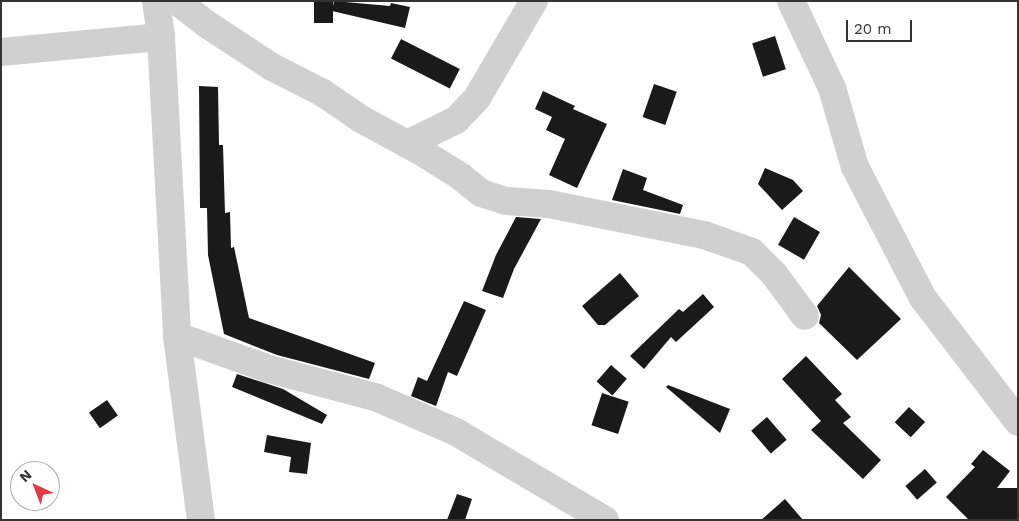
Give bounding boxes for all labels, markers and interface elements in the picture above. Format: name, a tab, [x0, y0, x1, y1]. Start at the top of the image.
scale bar	[849, 10, 915, 42]
text: 20 m	[854, 20, 892, 38]
north arrow	[10, 461, 60, 511]
text: N	[16, 466, 35, 485]

